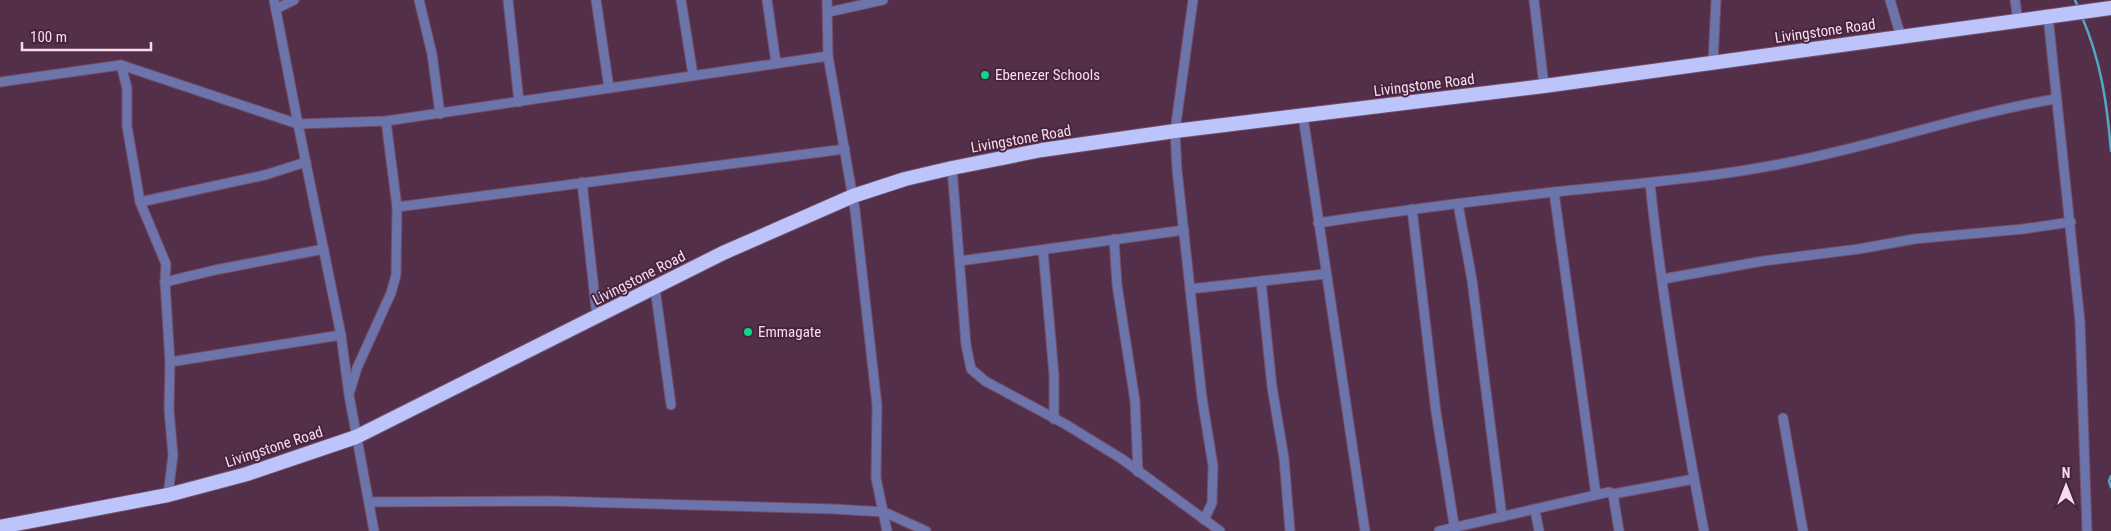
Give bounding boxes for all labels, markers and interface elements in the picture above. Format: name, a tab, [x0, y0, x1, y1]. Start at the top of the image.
street label: Livingstone Road	[1773, 15, 1877, 47]
scale bar	[22, 20, 151, 52]
text: 100 m	[30, 28, 67, 46]
place label: Ebenezer Schools	[995, 66, 1100, 84]
marker: Ebenezer Schools	[979, 69, 991, 81]
street label: Livingstone Road	[1372, 70, 1476, 100]
street label: Livingstone Road	[969, 121, 1073, 157]
street label: Livingstone Road	[590, 247, 688, 309]
place label: Emmagate	[758, 323, 821, 341]
marker: Emmagate	[742, 326, 754, 338]
street label: Livingstone Road	[223, 423, 325, 471]
north arrow	[2041, 461, 2091, 511]
text: N	[2062, 465, 2070, 481]

